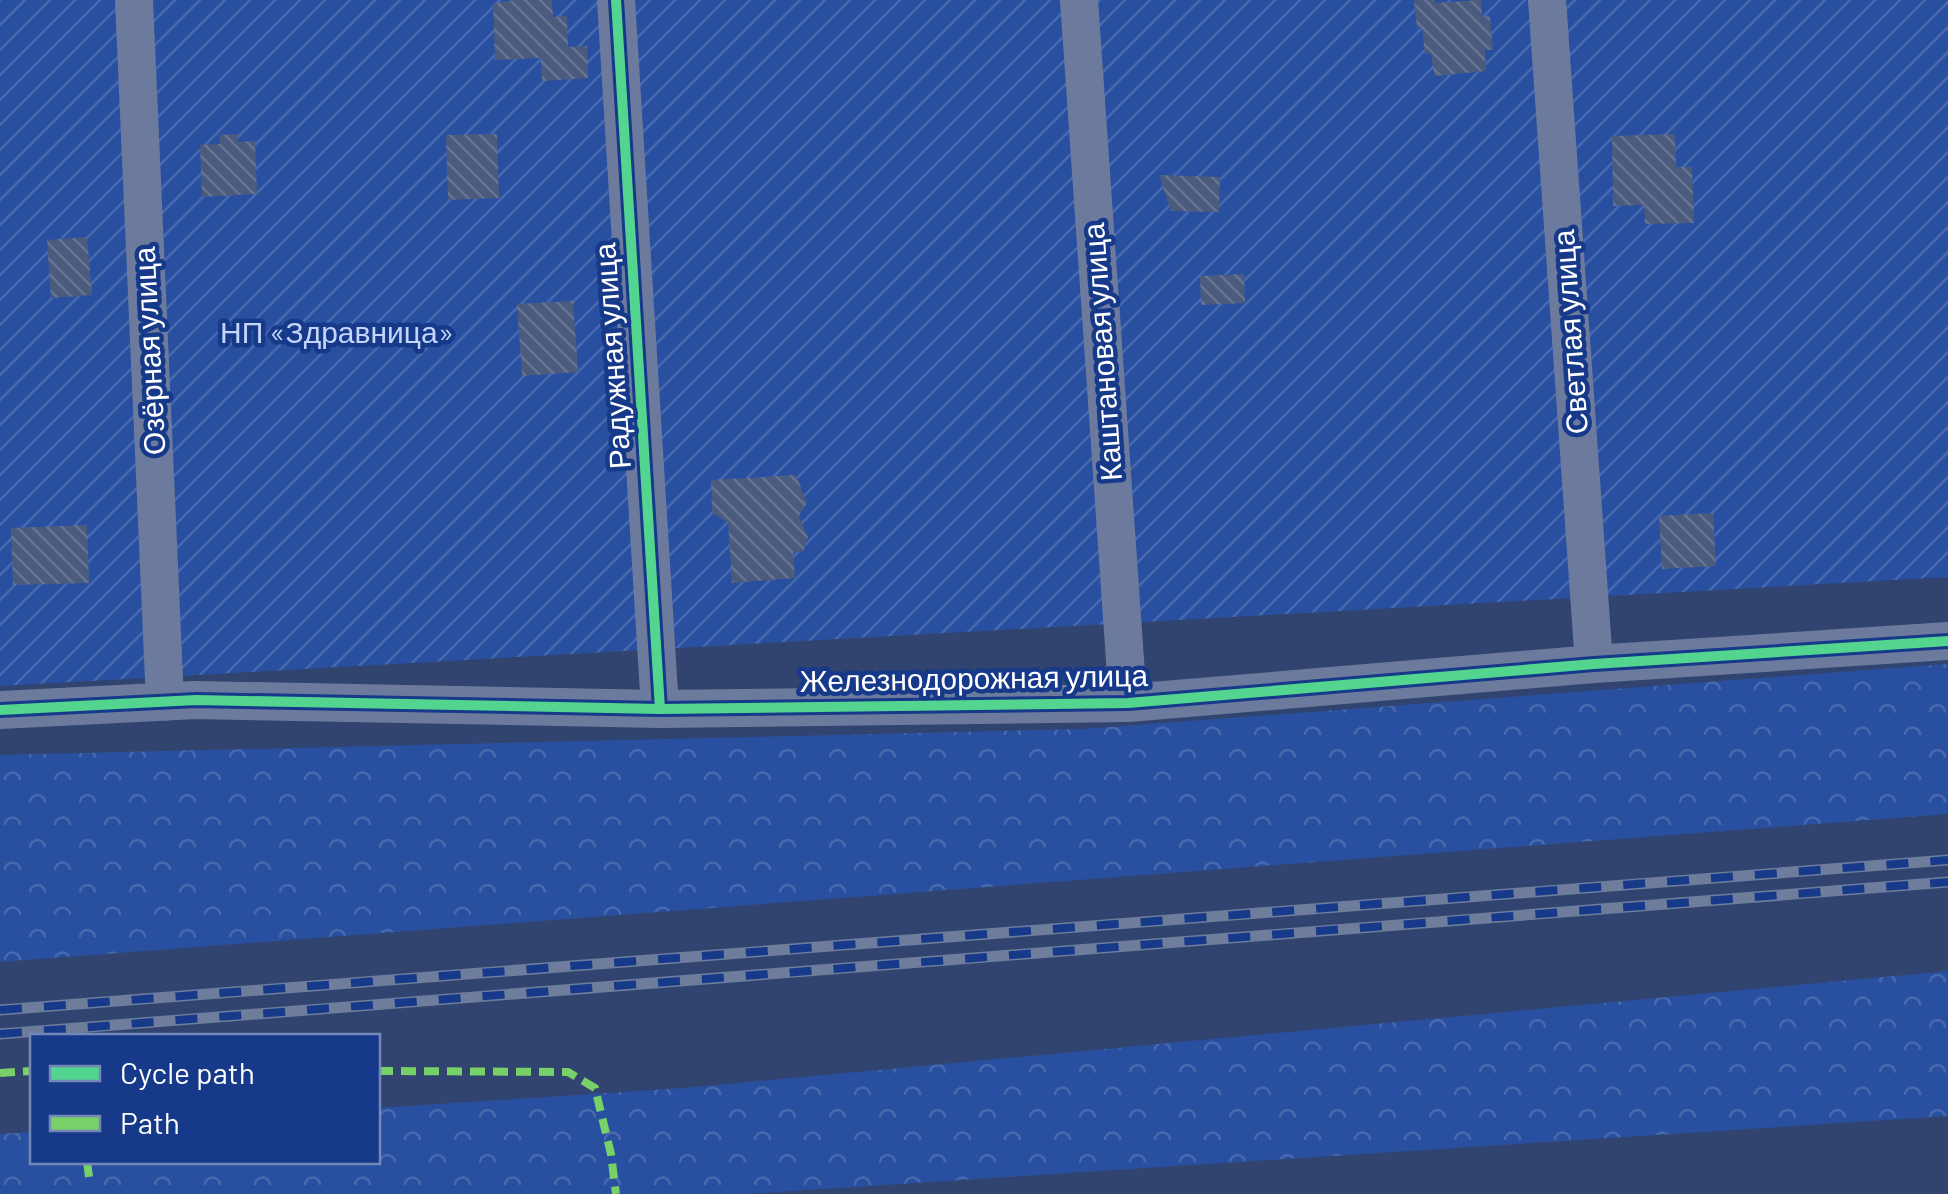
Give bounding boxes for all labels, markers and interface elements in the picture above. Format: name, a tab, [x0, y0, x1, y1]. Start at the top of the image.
street label: Каштановая улица	[1074, 222, 1128, 482]
street label: Светлая улица	[1544, 228, 1594, 436]
street label: Радужная улица	[585, 242, 637, 470]
street label: Озёрная улица	[125, 246, 171, 456]
park label: НП «Здравница»	[220, 313, 454, 349]
street label: Железнодорожная улица	[800, 656, 1149, 698]
legend	[30, 1034, 380, 1164]
text: Cycle path	[120, 1054, 255, 1090]
text: Path	[120, 1104, 180, 1140]

